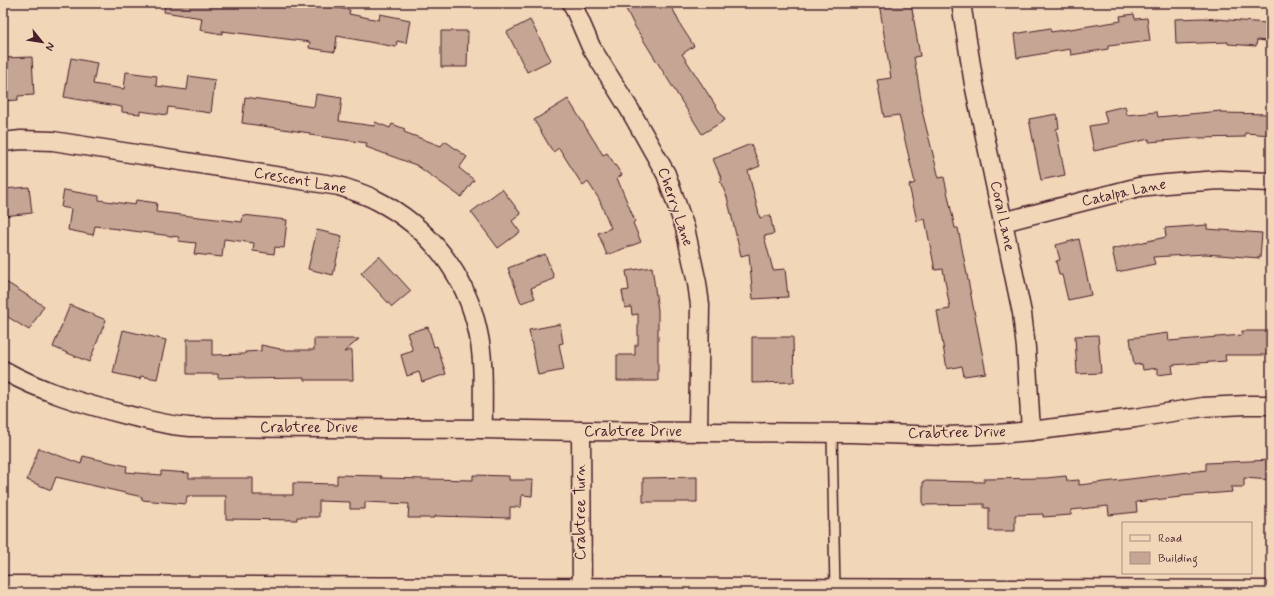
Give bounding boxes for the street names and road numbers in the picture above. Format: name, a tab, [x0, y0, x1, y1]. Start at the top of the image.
street label: Crescent Lane	[252, 163, 348, 199]
street label: Cherry Lane	[652, 165, 698, 249]
street label: Catalpa Lane	[1080, 174, 1168, 212]
street label: Coral Lane	[985, 179, 1019, 253]
street label: Crabtree Drive	[260, 418, 358, 438]
street label: Crabtree Drive	[584, 422, 682, 442]
street label: Crabtree Drive	[908, 422, 1006, 444]
street label: Crabtree Turn	[571, 464, 591, 560]

